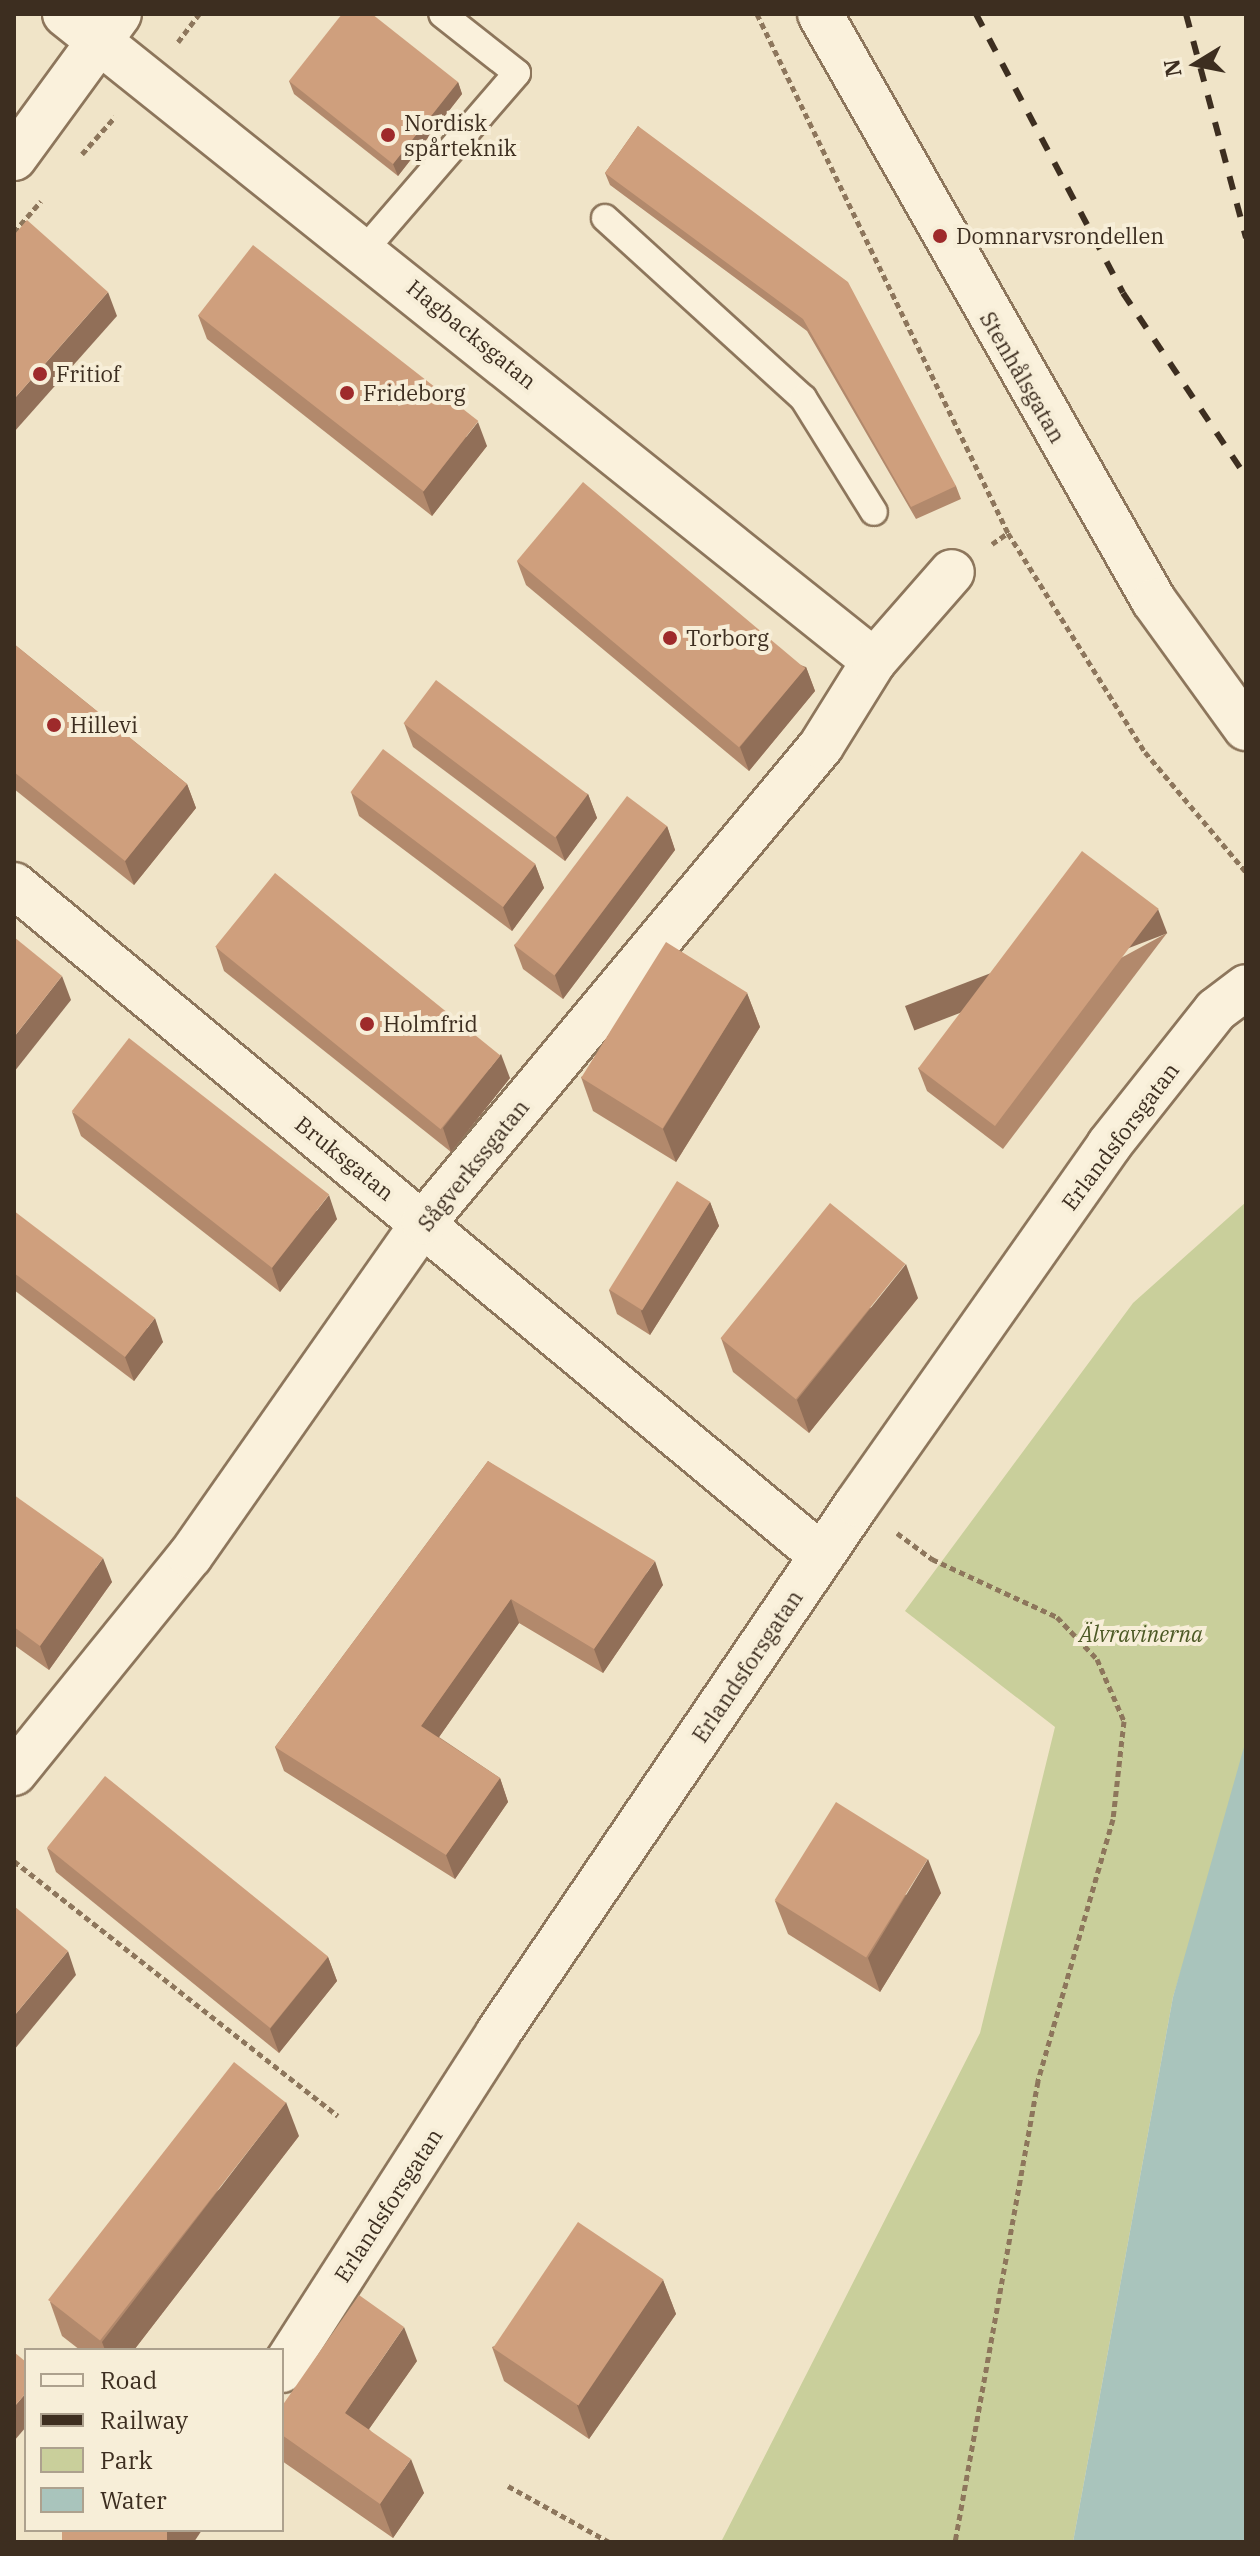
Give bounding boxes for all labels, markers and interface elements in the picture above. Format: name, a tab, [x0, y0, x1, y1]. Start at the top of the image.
north arrow	[1156, 24, 1236, 104]
text: N	[1156, 57, 1188, 79]
place label: Nordisk spårteknik	[404, 109, 517, 160]
marker: Nordisk spårteknik	[379, 126, 397, 144]
place label: Domnarvsrondellen	[956, 223, 1164, 249]
marker: Domnarvsrondellen	[931, 227, 949, 245]
street label: Hagbacksgatan	[402, 274, 542, 394]
street label: Stenhålsgatan	[975, 307, 1071, 447]
place label: Fritiof	[56, 361, 120, 387]
marker: Fritiof	[31, 365, 49, 383]
place label: Frideborg	[363, 380, 466, 406]
marker: Frideborg	[338, 384, 356, 402]
place label: Torborg	[686, 625, 769, 651]
marker: Torborg	[661, 629, 679, 647]
place label: Hillevi	[70, 712, 138, 738]
marker: Hillevi	[45, 716, 63, 734]
place label: Holmfrid	[383, 1011, 478, 1037]
marker: Holmfrid	[358, 1015, 376, 1033]
street label: Erlandsforsgatan	[1056, 1057, 1184, 1215]
street label: Sågverkssgatan	[412, 1094, 534, 1236]
street label: Bruksgatan	[290, 1110, 400, 1206]
street label: Erlandsforsgatan	[686, 1585, 808, 1747]
park label: Älvravinerna	[1079, 1621, 1203, 1647]
street label: Erlandsforsgatan	[328, 2123, 448, 2287]
legend	[24, 2348, 284, 2532]
text: Road	[100, 2364, 157, 2396]
text: Railway	[100, 2404, 188, 2436]
text: Park	[100, 2444, 152, 2476]
text: Water	[100, 2484, 167, 2516]

